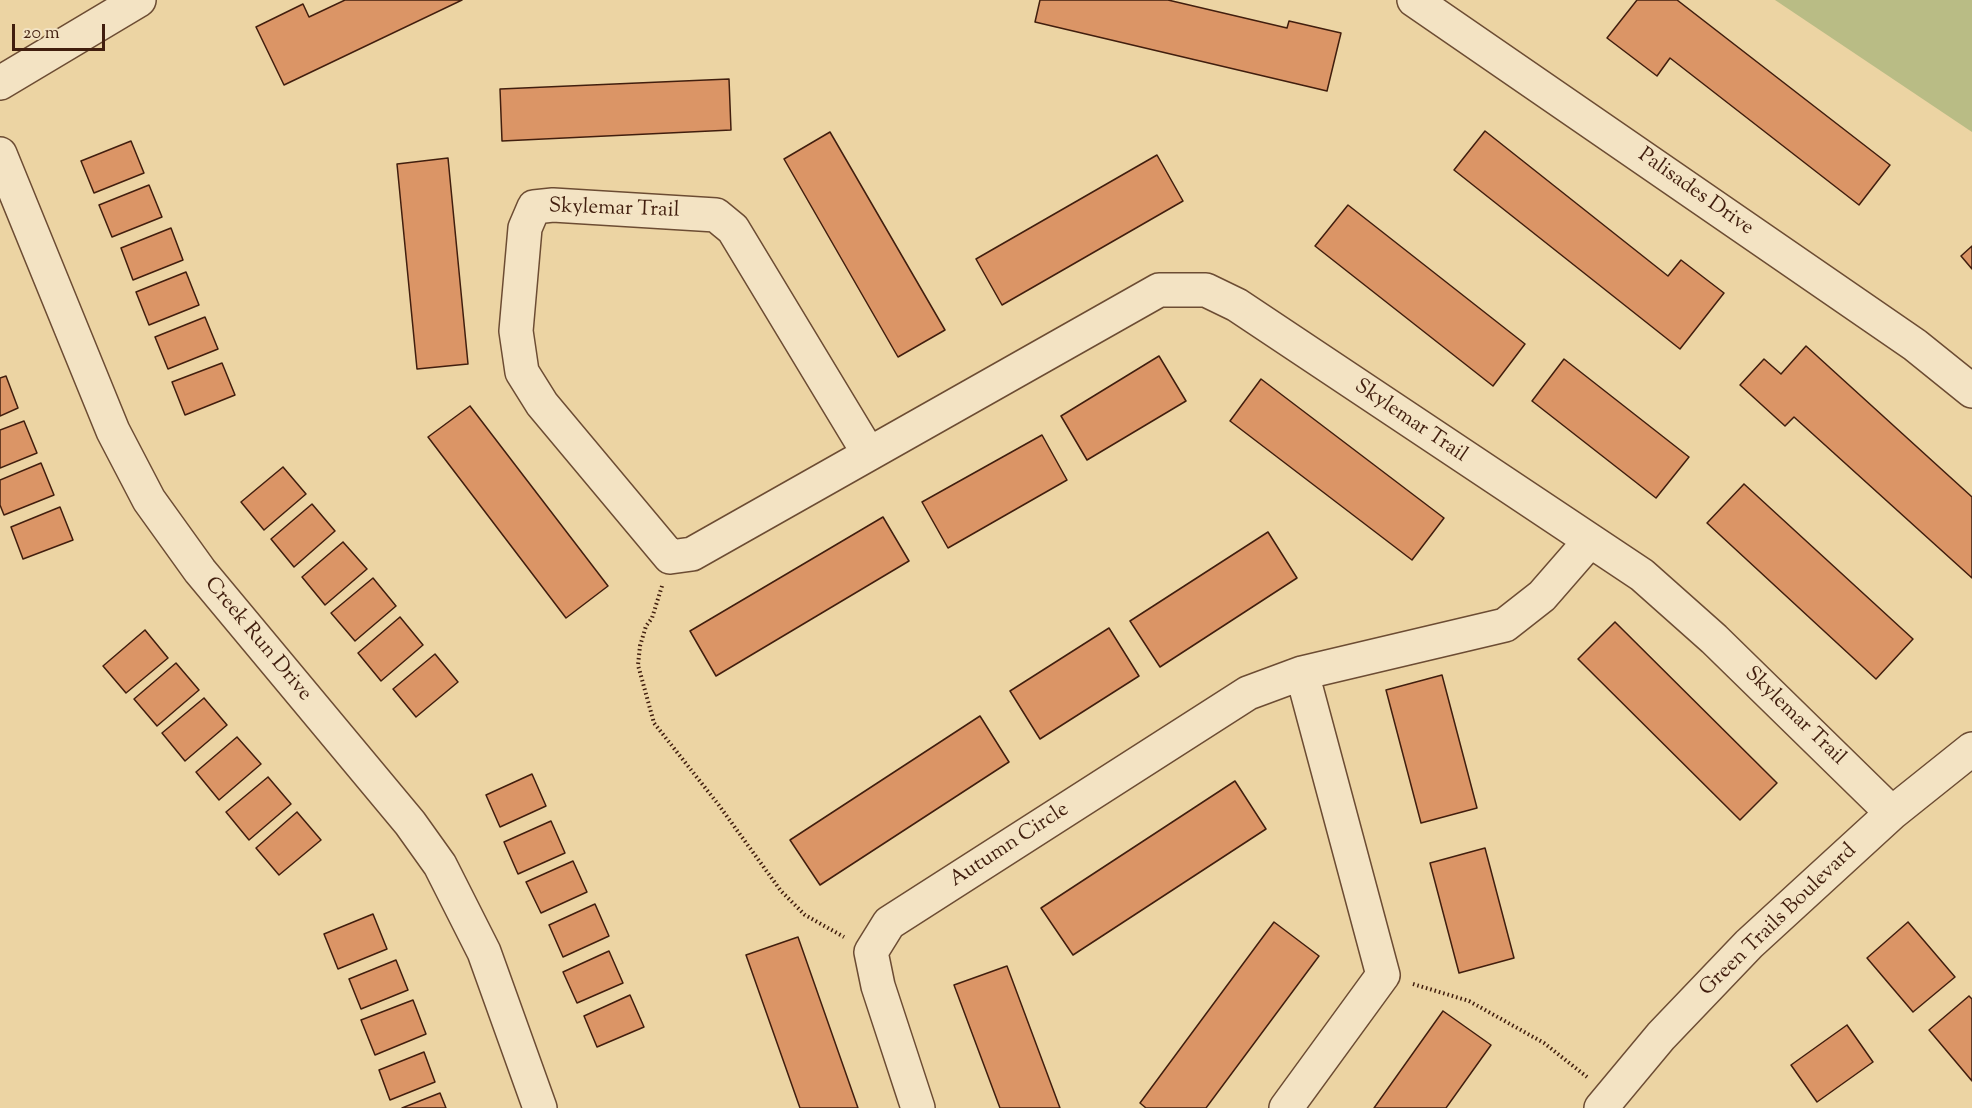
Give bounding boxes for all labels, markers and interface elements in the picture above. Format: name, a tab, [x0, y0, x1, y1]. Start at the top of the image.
scale bar	[15, 12, 108, 50]
text: 20 m	[23, 21, 60, 47]
street label: Palisades Drive	[1632, 144, 1758, 242]
street label: Skylemar Trail	[548, 195, 680, 225]
street label: Skylemar Trail	[1349, 375, 1471, 469]
street label: Creek Run Drive	[198, 573, 316, 707]
street label: Skylemar Trail	[1738, 662, 1850, 772]
street label: Autumn Circle	[946, 798, 1074, 894]
street label: Green Trails Boulevard	[1695, 839, 1863, 1003]

